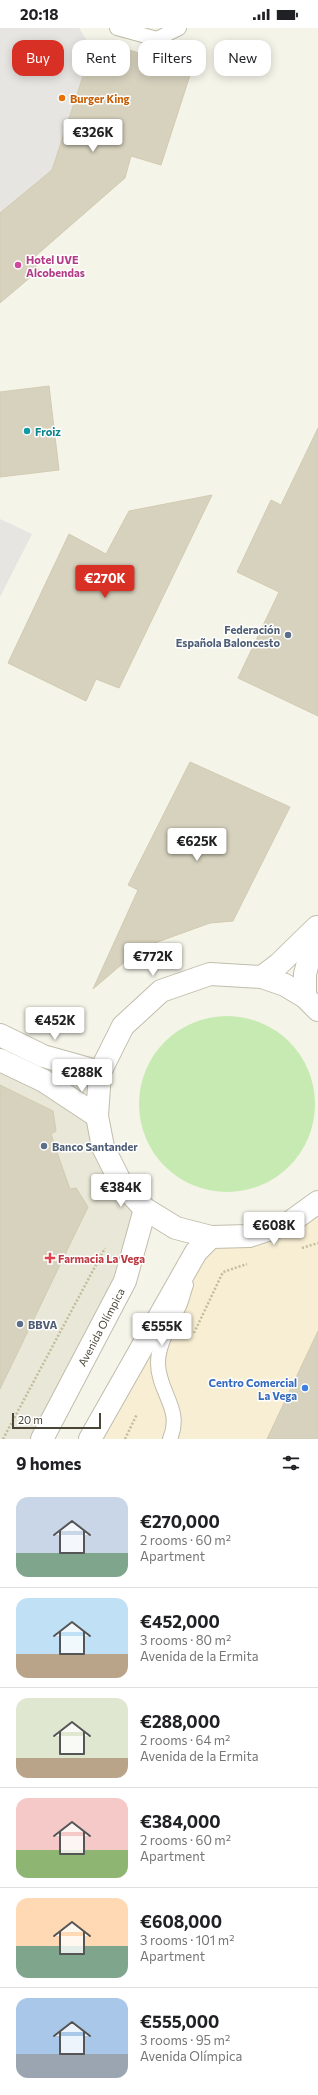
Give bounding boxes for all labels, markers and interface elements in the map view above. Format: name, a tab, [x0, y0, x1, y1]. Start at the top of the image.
text: 20:18	[20, 5, 58, 23]
chip: Buy	[12, 40, 64, 76]
chip: Rent	[72, 40, 130, 76]
chip: Filters	[138, 40, 206, 76]
chip: New	[214, 40, 271, 76]
place label: Burger King	[70, 92, 130, 105]
marker: Burger King	[57, 93, 67, 103]
pin: €326K	[65, 119, 121, 153]
text: €326K	[72, 124, 114, 140]
place label: Hotel UVE Alcobendas	[26, 253, 85, 279]
marker: Hotel UVE Alcobendas	[13, 260, 23, 270]
place label: Froiz	[35, 425, 61, 438]
marker: Froiz	[22, 426, 32, 436]
pin: €270K	[77, 565, 133, 599]
text: €270K	[84, 570, 126, 586]
place label: Federación Española Baloncesto	[176, 623, 280, 649]
marker: Federación Española Baloncesto	[283, 630, 293, 640]
pin: €625K	[169, 828, 225, 862]
text: €625K	[176, 833, 218, 849]
pin: €772K	[125, 943, 181, 977]
text: €772K	[133, 948, 173, 964]
pin: €452K	[27, 1007, 83, 1041]
text: €452K	[34, 1012, 76, 1028]
pin: €288K	[54, 1059, 110, 1093]
text: €288K	[61, 1064, 103, 1080]
place label: Banco Santander	[52, 1140, 138, 1153]
marker: Banco Santander	[39, 1141, 49, 1151]
pin: €384K	[93, 1174, 149, 1208]
text: €384K	[100, 1179, 142, 1195]
pin: €608K	[246, 1212, 302, 1246]
text: €608K	[253, 1217, 295, 1233]
place label: Farmacia La Vega	[58, 1252, 145, 1265]
marker: Farmacia La Vega	[45, 1253, 55, 1263]
street label: Avenida Olímpica	[75, 1286, 127, 1368]
pin: €555K	[134, 1313, 190, 1347]
place label: BBVA	[28, 1318, 57, 1331]
text: €555K	[142, 1318, 182, 1334]
marker: BBVA	[15, 1319, 25, 1329]
place label: Centro Comercial La Vega	[209, 1376, 297, 1402]
marker: Centro Comercial La Vega	[300, 1383, 310, 1393]
scale bar	[12, 1411, 101, 1430]
text: 20 m	[18, 1413, 43, 1426]
icon: filters	[280, 1452, 302, 1474]
text: 9 homes	[16, 1453, 81, 1474]
text: €270,000	[140, 1511, 220, 1532]
icon: home	[48, 1513, 96, 1561]
text: 2 rooms · 60 m²	[140, 1532, 231, 1548]
text: Apartment	[140, 1548, 205, 1564]
text: €452,000	[140, 1611, 220, 1632]
icon: home	[48, 1614, 96, 1662]
text: 3 rooms · 80 m²	[140, 1632, 231, 1648]
text: Avenida de la Ermita	[140, 1648, 259, 1664]
text: €288,000	[140, 1711, 220, 1732]
icon: home	[48, 1714, 96, 1762]
text: 2 rooms · 64 m²	[140, 1732, 230, 1748]
text: Avenida de la Ermita	[140, 1748, 259, 1764]
text: €384,000	[140, 1811, 221, 1832]
icon: home	[48, 1814, 96, 1862]
text: 2 rooms · 60 m²	[140, 1832, 231, 1848]
text: Apartment	[140, 1848, 205, 1864]
text: €608,000	[140, 1911, 222, 1932]
icon: home	[48, 1914, 96, 1962]
text: 3 rooms · 101 m²	[140, 1932, 234, 1948]
text: Apartment	[140, 1948, 205, 1964]
text: €555,000	[140, 2011, 219, 2032]
icon: home	[48, 2014, 96, 2062]
text: 3 rooms · 95 m²	[140, 2032, 230, 2048]
text: Avenida Olímpica	[140, 2048, 242, 2064]

